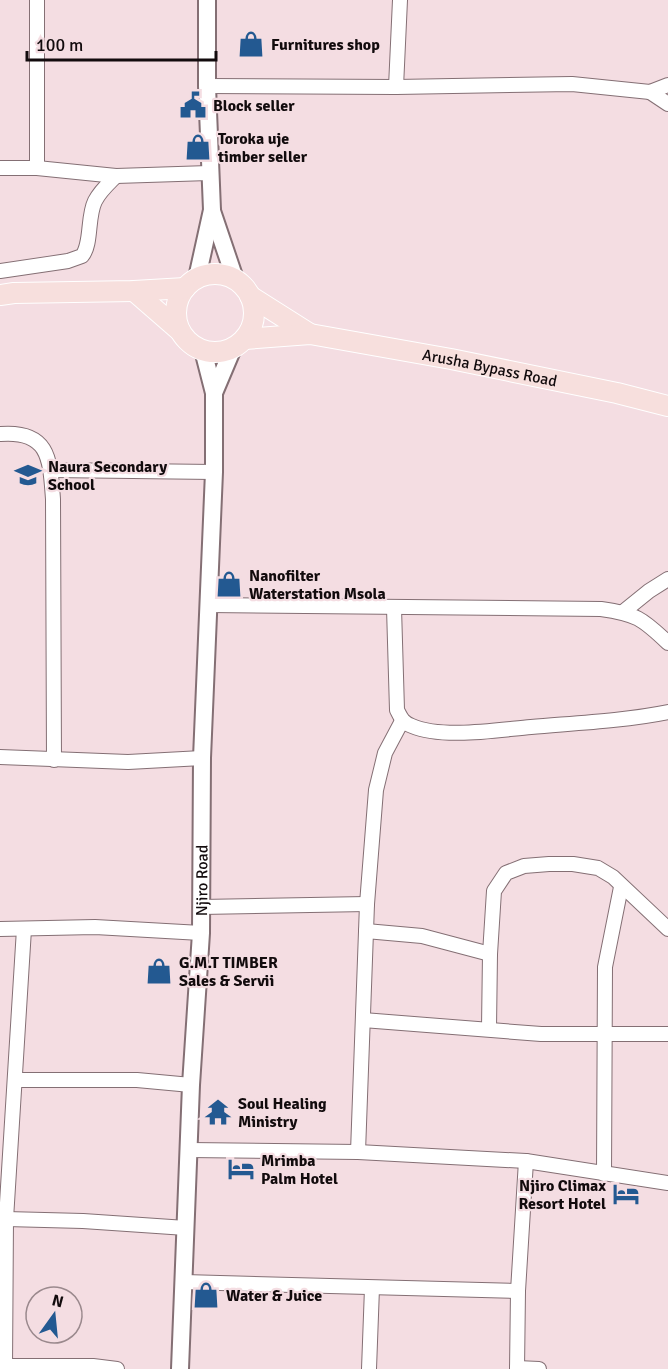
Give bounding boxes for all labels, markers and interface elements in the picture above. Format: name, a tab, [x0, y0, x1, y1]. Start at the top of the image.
scale bar	[27, 24, 216, 62]
shop icon: Furnitures shop	[236, 29, 266, 59]
text: 100 m	[36, 34, 83, 56]
place label: Furnitures shop	[271, 35, 380, 55]
public building icon: Block seller	[178, 90, 208, 120]
place label: Block seller	[213, 96, 295, 116]
place label: Toroka uje timber seller	[217, 129, 308, 167]
shop icon: Toroka uje timber seller	[183, 132, 213, 162]
street label: Arusha Bypass Road	[421, 345, 559, 391]
place label: Naura Secondary School	[48, 457, 167, 495]
school or university icon: Naura Secondary School	[13, 460, 43, 490]
place label: Nanofilter Waterstation Msola	[249, 566, 386, 604]
shop icon: Nanofilter Waterstation Msola	[214, 569, 244, 599]
street label: Njiro Road	[192, 845, 213, 916]
place label: G.M.T TIMBER Sales & Servii	[179, 953, 278, 991]
shop icon: G.M.T TIMBER Sales & Servii	[144, 956, 174, 986]
place label: Soul Healing Ministry	[238, 1094, 327, 1132]
temple icon: Soul Healing Ministry	[203, 1097, 233, 1127]
place label: Mrimba Palm Hotel	[261, 1151, 338, 1189]
hotel icon: Mrimba Palm Hotel	[226, 1154, 256, 1184]
place label: Njiro Climax Resort Hotel	[518, 1176, 606, 1214]
hotel icon: Njiro Climax Resort Hotel	[611, 1179, 641, 1209]
shop icon: Water & Juice	[191, 1280, 221, 1310]
north arrow	[24, 1285, 84, 1345]
place label: Water & Juice	[226, 1286, 322, 1306]
text: N	[50, 1290, 66, 1313]

